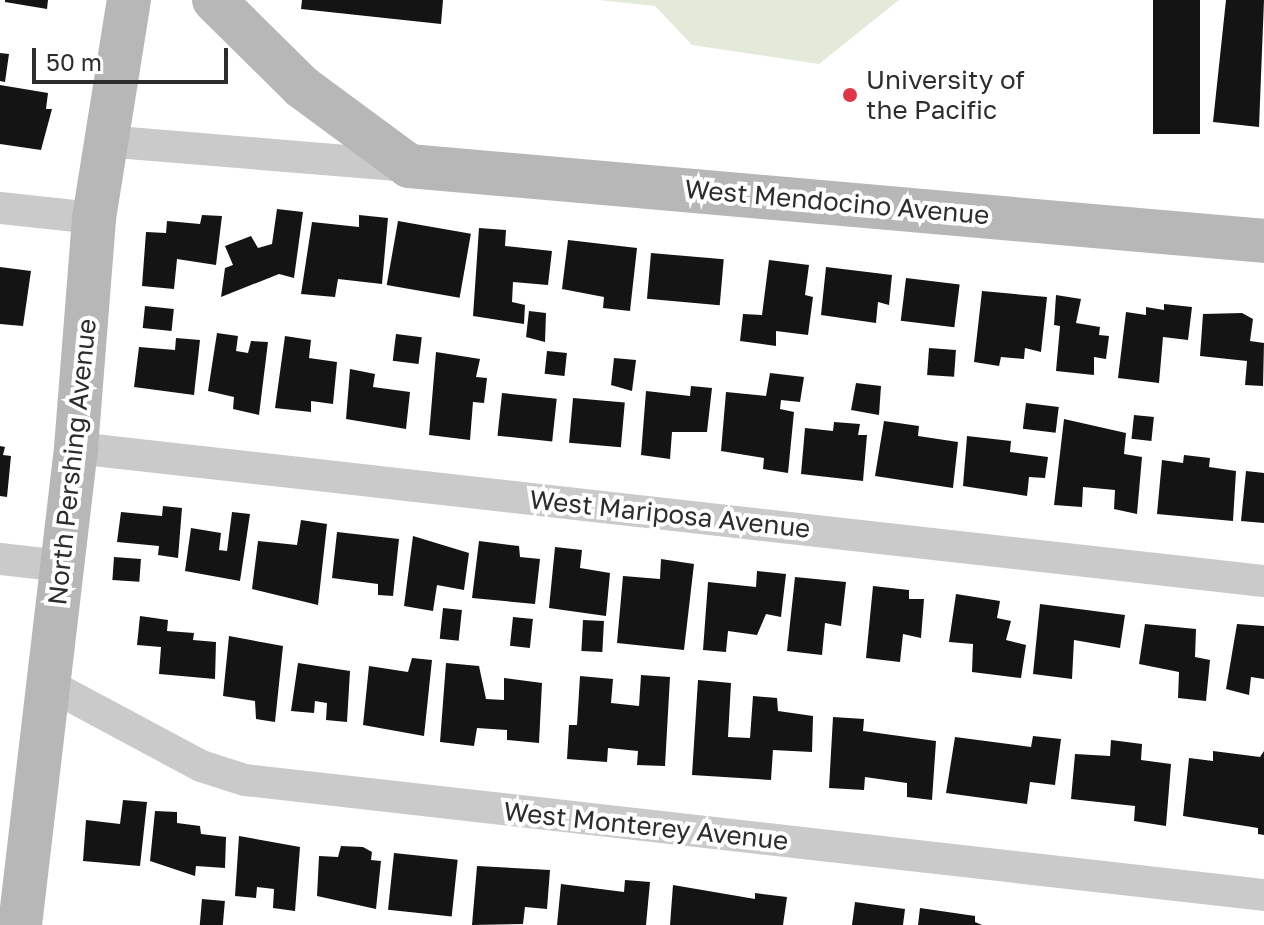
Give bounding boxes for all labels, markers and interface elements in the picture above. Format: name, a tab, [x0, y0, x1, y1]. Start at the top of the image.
scale bar	[36, 32, 232, 82]
text: 50 m	[46, 47, 102, 76]
place label: University of the Pacific	[866, 64, 1025, 126]
marker: University of the Pacific	[841, 86, 859, 104]
street label: West Mendocino Avenue	[683, 173, 991, 231]
street label: North Pershing Avenue	[41, 317, 103, 607]
street label: West Mariposa Avenue	[528, 484, 812, 544]
street label: West Monterey Avenue	[502, 796, 790, 856]

